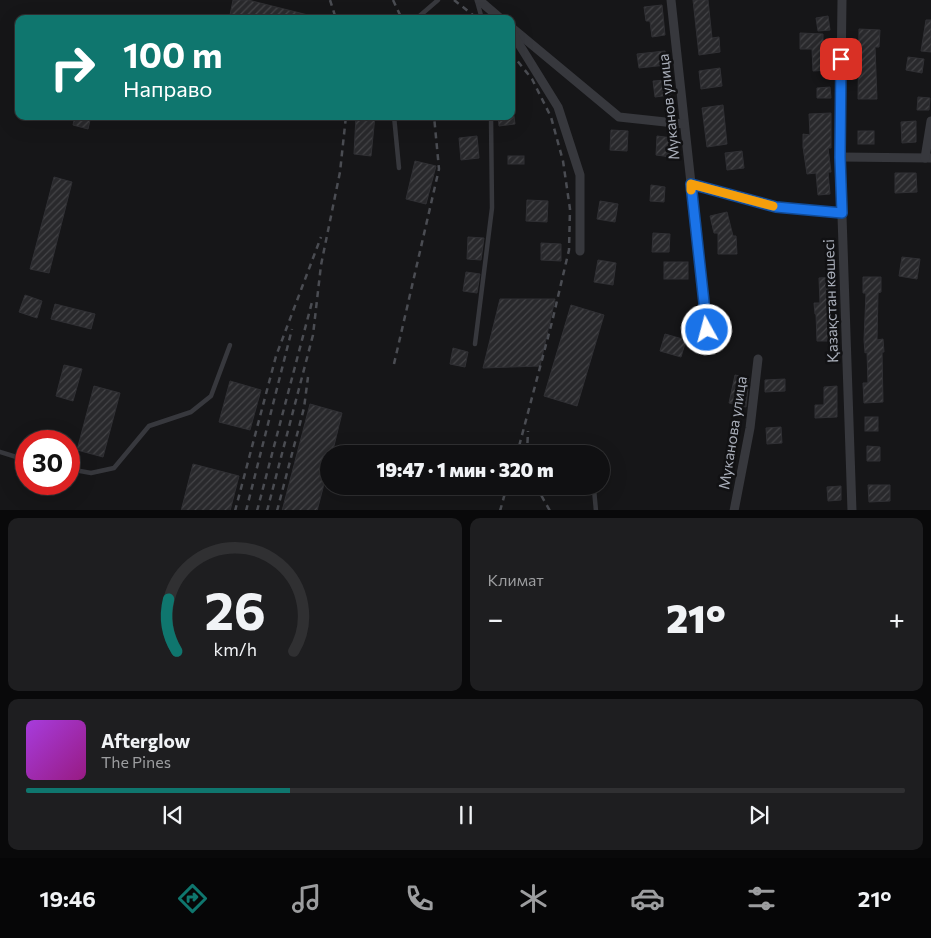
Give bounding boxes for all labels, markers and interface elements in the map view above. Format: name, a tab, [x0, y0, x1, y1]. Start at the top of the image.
text: 100 m	[123, 32, 223, 75]
icon: right	[40, 35, 105, 100]
pin	[820, 38, 862, 80]
icon: arrive	[827, 45, 855, 73]
street label: Муканов улица	[653, 53, 683, 161]
text: Направо	[123, 75, 213, 102]
street label: Қазақстан көшесі	[819, 239, 841, 363]
position arrow	[680, 303, 732, 355]
street label: Муканова улица	[714, 375, 750, 491]
speed limit sign: 30	[15, 430, 80, 495]
text: 19:47 · 1 мин · 320 m	[376, 458, 554, 481]
text: Климат	[488, 570, 544, 589]
text: 26	[204, 577, 265, 641]
text: 21°	[666, 594, 726, 641]
text: −	[488, 601, 503, 635]
text: +	[889, 601, 905, 635]
text: km/h	[213, 638, 256, 660]
text: Afterglow	[101, 729, 190, 752]
text: The Pines	[101, 752, 171, 771]
icon: previous	[159, 801, 187, 829]
icon: pause	[452, 801, 480, 829]
icon: next	[745, 801, 773, 829]
icon: directions	[175, 881, 210, 916]
icon: music	[289, 881, 324, 916]
icon: phone	[402, 881, 437, 916]
icon: climate	[516, 881, 551, 916]
icon: car	[630, 881, 665, 916]
icon: filters	[744, 881, 779, 916]
text: 19:46	[39, 885, 96, 912]
text: 21°	[858, 885, 892, 912]

